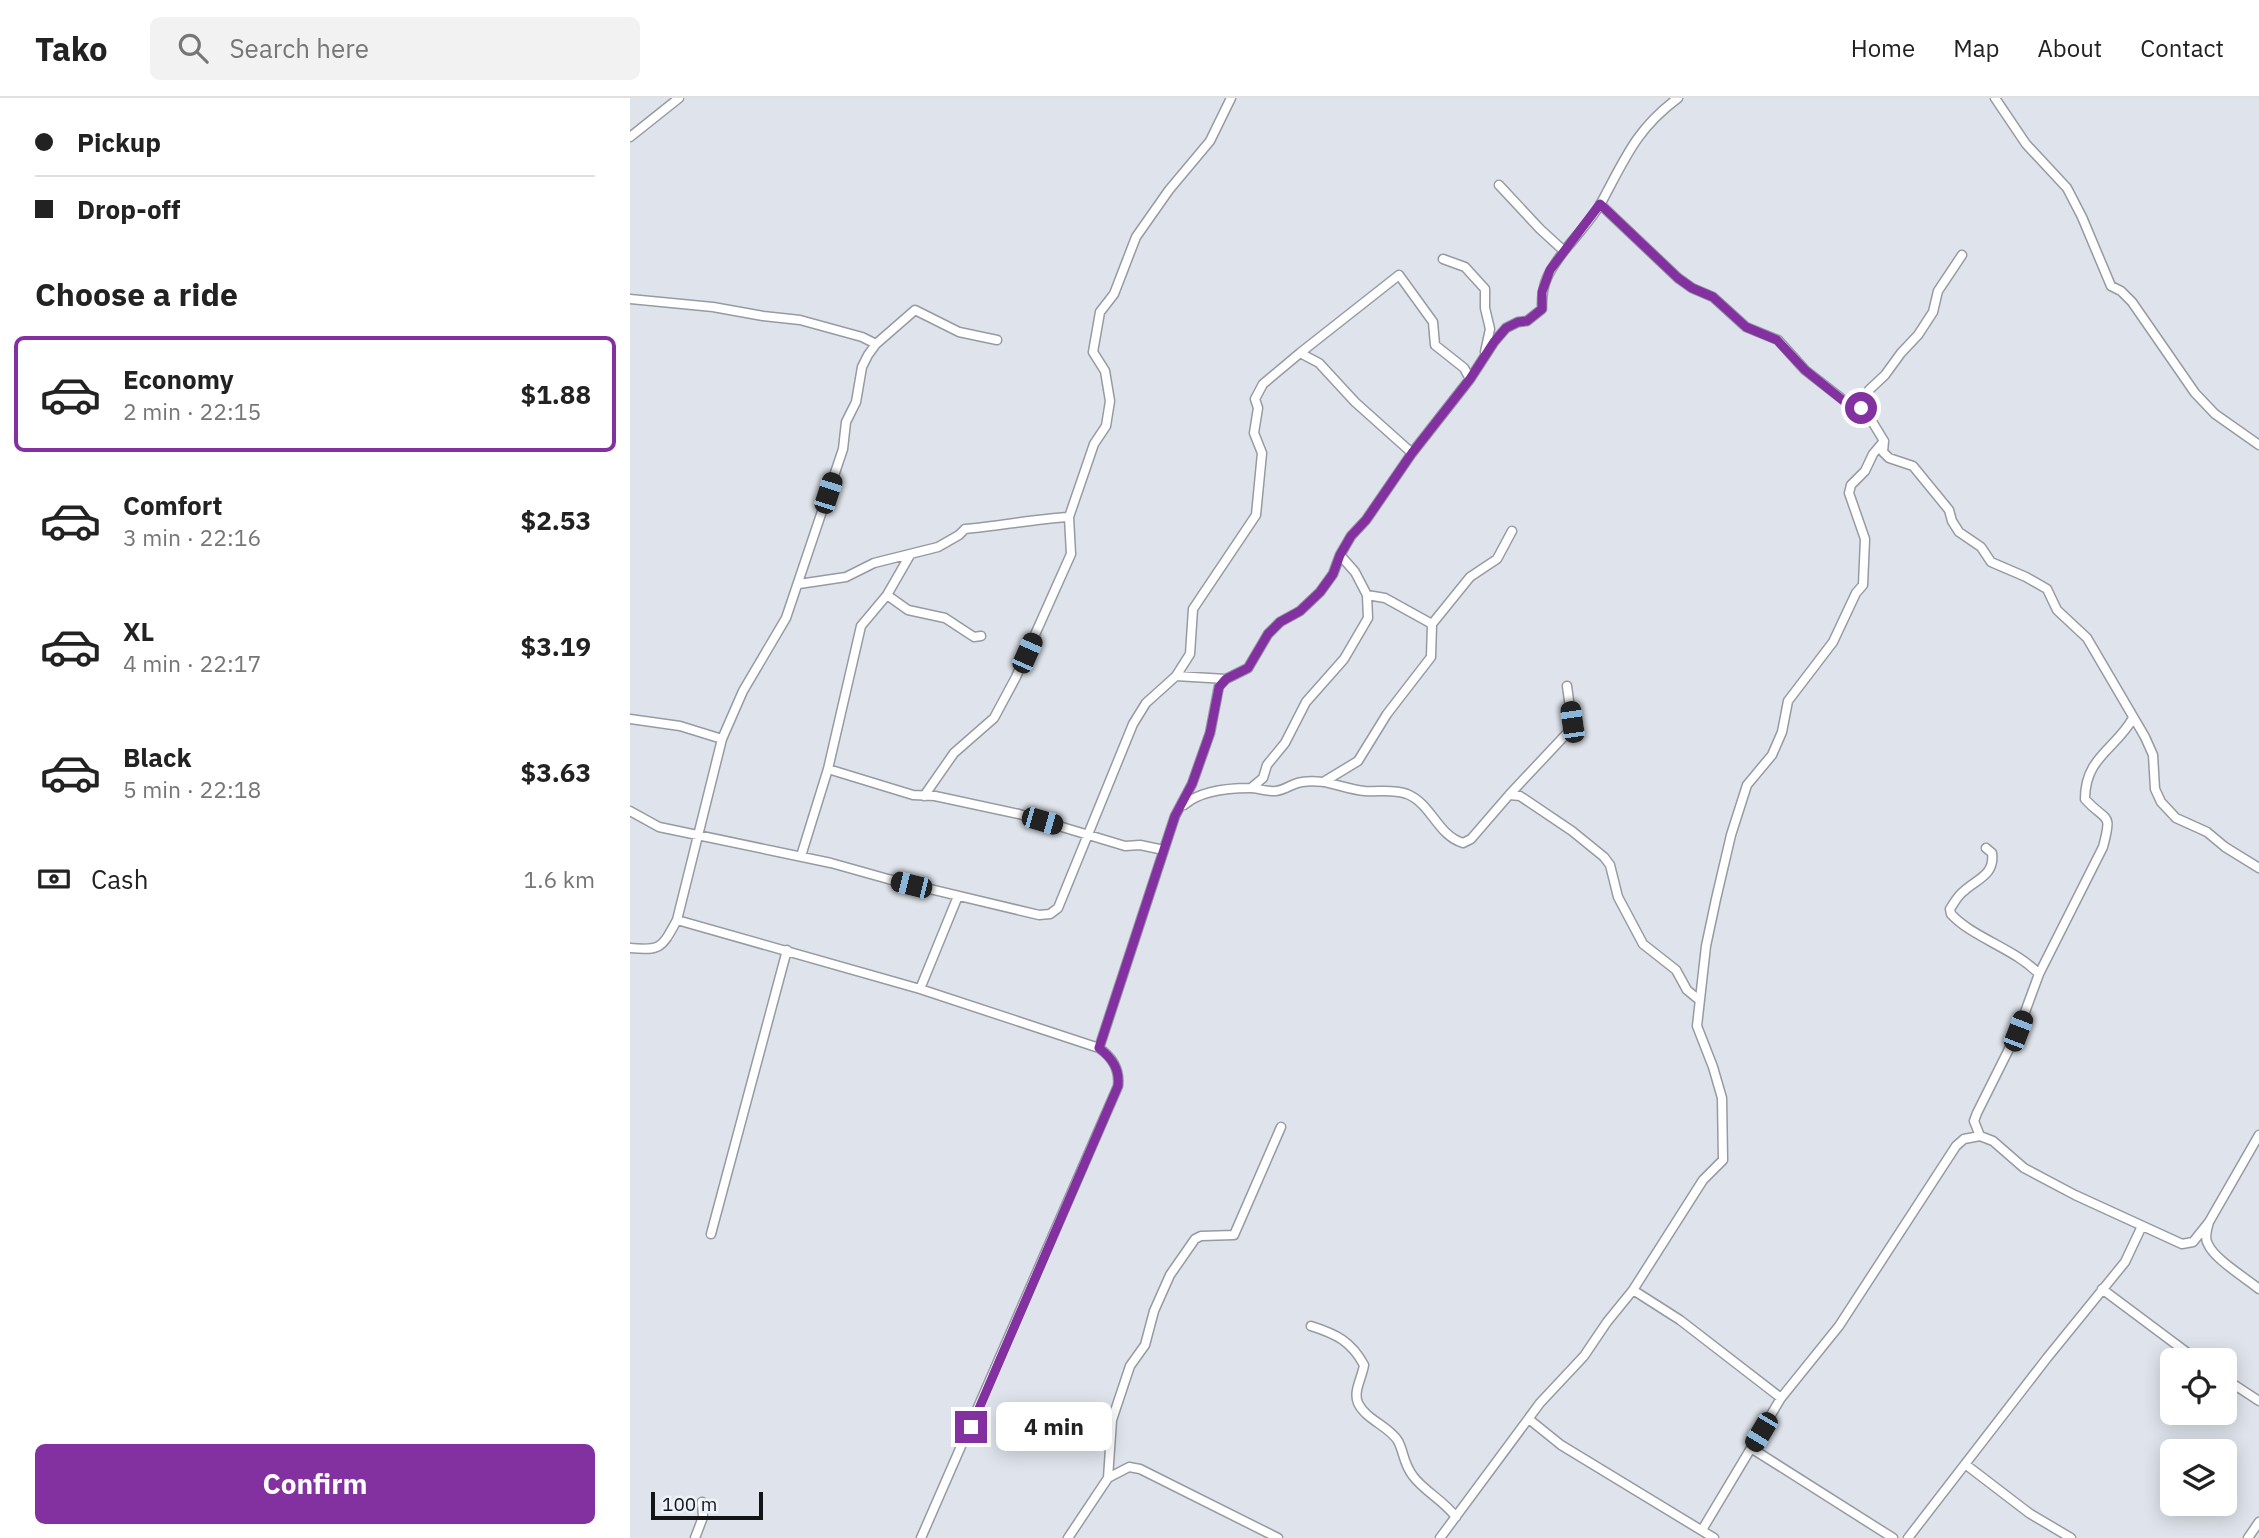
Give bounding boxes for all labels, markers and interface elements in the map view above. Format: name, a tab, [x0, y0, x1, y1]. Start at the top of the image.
search box	[150, 17, 640, 80]
text: Tako	[35, 27, 108, 70]
icon: search	[174, 29, 212, 67]
text: Search here	[230, 31, 369, 65]
text: Home	[1851, 32, 1915, 64]
text: Map	[1953, 32, 1999, 64]
text: About	[2037, 32, 2102, 64]
text: Contact	[2140, 32, 2224, 64]
text: Pickup	[77, 125, 161, 159]
text: Drop-off	[77, 192, 180, 226]
text: Choose a ride	[35, 273, 238, 315]
text: Economy	[123, 362, 234, 396]
icon: car	[39, 363, 102, 426]
text: $1.88	[521, 377, 591, 411]
route start	[1845, 392, 1877, 424]
text: 2 min · 22:15	[123, 396, 261, 426]
car	[812, 470, 845, 516]
text: Comfort	[123, 488, 222, 522]
icon: car	[39, 489, 102, 552]
text: $2.53	[521, 503, 591, 537]
text: 3 min · 22:16	[123, 522, 261, 552]
text: XL	[123, 614, 154, 648]
icon: car	[39, 615, 102, 678]
text: $3.19	[521, 629, 591, 663]
car	[1009, 630, 1046, 676]
text: 4 min · 22:17	[123, 648, 261, 678]
car	[1559, 700, 1586, 744]
text: Black	[123, 740, 191, 774]
icon: car	[39, 741, 102, 804]
text: $3.63	[521, 755, 591, 789]
text: 5 min · 22:18	[123, 774, 261, 804]
car	[1019, 805, 1066, 837]
icon: cash	[35, 860, 73, 898]
text: Cash	[91, 862, 148, 896]
text: 1.6 km	[524, 864, 595, 894]
car	[889, 870, 934, 900]
car	[2001, 1008, 2036, 1054]
map controls	[2160, 1348, 2237, 1516]
button: locate	[2160, 1348, 2237, 1425]
callout: 4 min	[996, 1402, 1111, 1452]
car	[1742, 1409, 1781, 1455]
route end	[955, 1411, 987, 1443]
text: 4 min	[1024, 1411, 1084, 1441]
button: layers	[2160, 1439, 2237, 1516]
button: Confirm	[35, 1444, 595, 1524]
scale bar	[651, 1489, 763, 1521]
text: 100 m	[662, 1492, 717, 1516]

